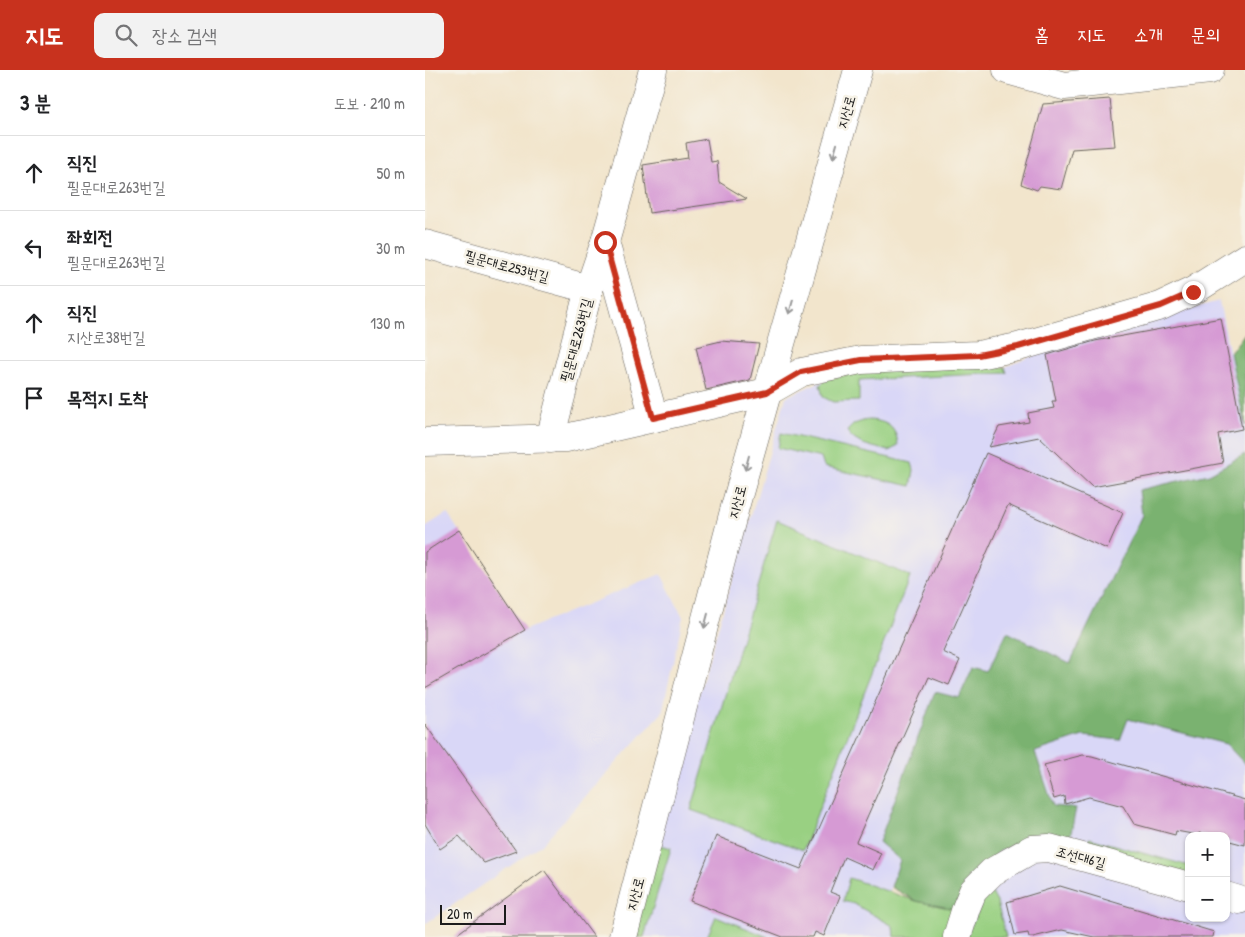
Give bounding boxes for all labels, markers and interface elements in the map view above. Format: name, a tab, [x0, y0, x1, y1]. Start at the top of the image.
search box	[94, 13, 444, 58]
text: 지도	[25, 19, 64, 51]
icon: search	[112, 21, 140, 49]
text: 장소 검색	[152, 22, 217, 48]
text: 홈	[1035, 22, 1049, 47]
text: 지도	[1077, 22, 1106, 47]
text: 소개	[1134, 22, 1163, 47]
text: 문의	[1191, 22, 1220, 47]
text: 3 분	[20, 88, 51, 117]
text: 도보 · 210 m	[334, 92, 405, 114]
street label: 지산로	[832, 93, 859, 131]
one-way arrow	[830, 142, 840, 158]
text: 직진	[67, 149, 98, 175]
icon: ahead	[20, 159, 48, 187]
text: 50 m	[377, 162, 405, 184]
text: 필문대로263번길	[67, 176, 165, 198]
text: 좌회전	[67, 224, 113, 250]
route start	[594, 231, 617, 254]
icon: left	[20, 234, 48, 262]
text: 30 m	[376, 237, 405, 259]
street label: 필문대로253번길	[463, 245, 552, 286]
text: 필문대로263번길	[67, 251, 165, 273]
route end	[1182, 281, 1205, 304]
street label: 필문대로263번길	[555, 295, 596, 384]
text: 직진	[67, 299, 98, 325]
one-way arrow	[786, 299, 796, 315]
icon: ahead	[20, 309, 48, 337]
text: 130 m	[370, 312, 405, 334]
text: 지산로38번길	[67, 326, 145, 348]
icon: arrive	[20, 384, 48, 412]
text: 목적지 도착	[67, 385, 148, 411]
one-way arrow	[742, 455, 752, 471]
street label: 지산로	[723, 483, 750, 521]
one-way arrow	[701, 612, 710, 628]
map controls	[1185, 832, 1230, 922]
button: +	[1185, 832, 1230, 877]
street label: 조선대6길	[1054, 841, 1109, 872]
street label: 지산로	[621, 875, 648, 913]
button: −	[1185, 877, 1230, 922]
scale bar	[440, 902, 506, 925]
text: 20 m	[447, 904, 473, 923]

